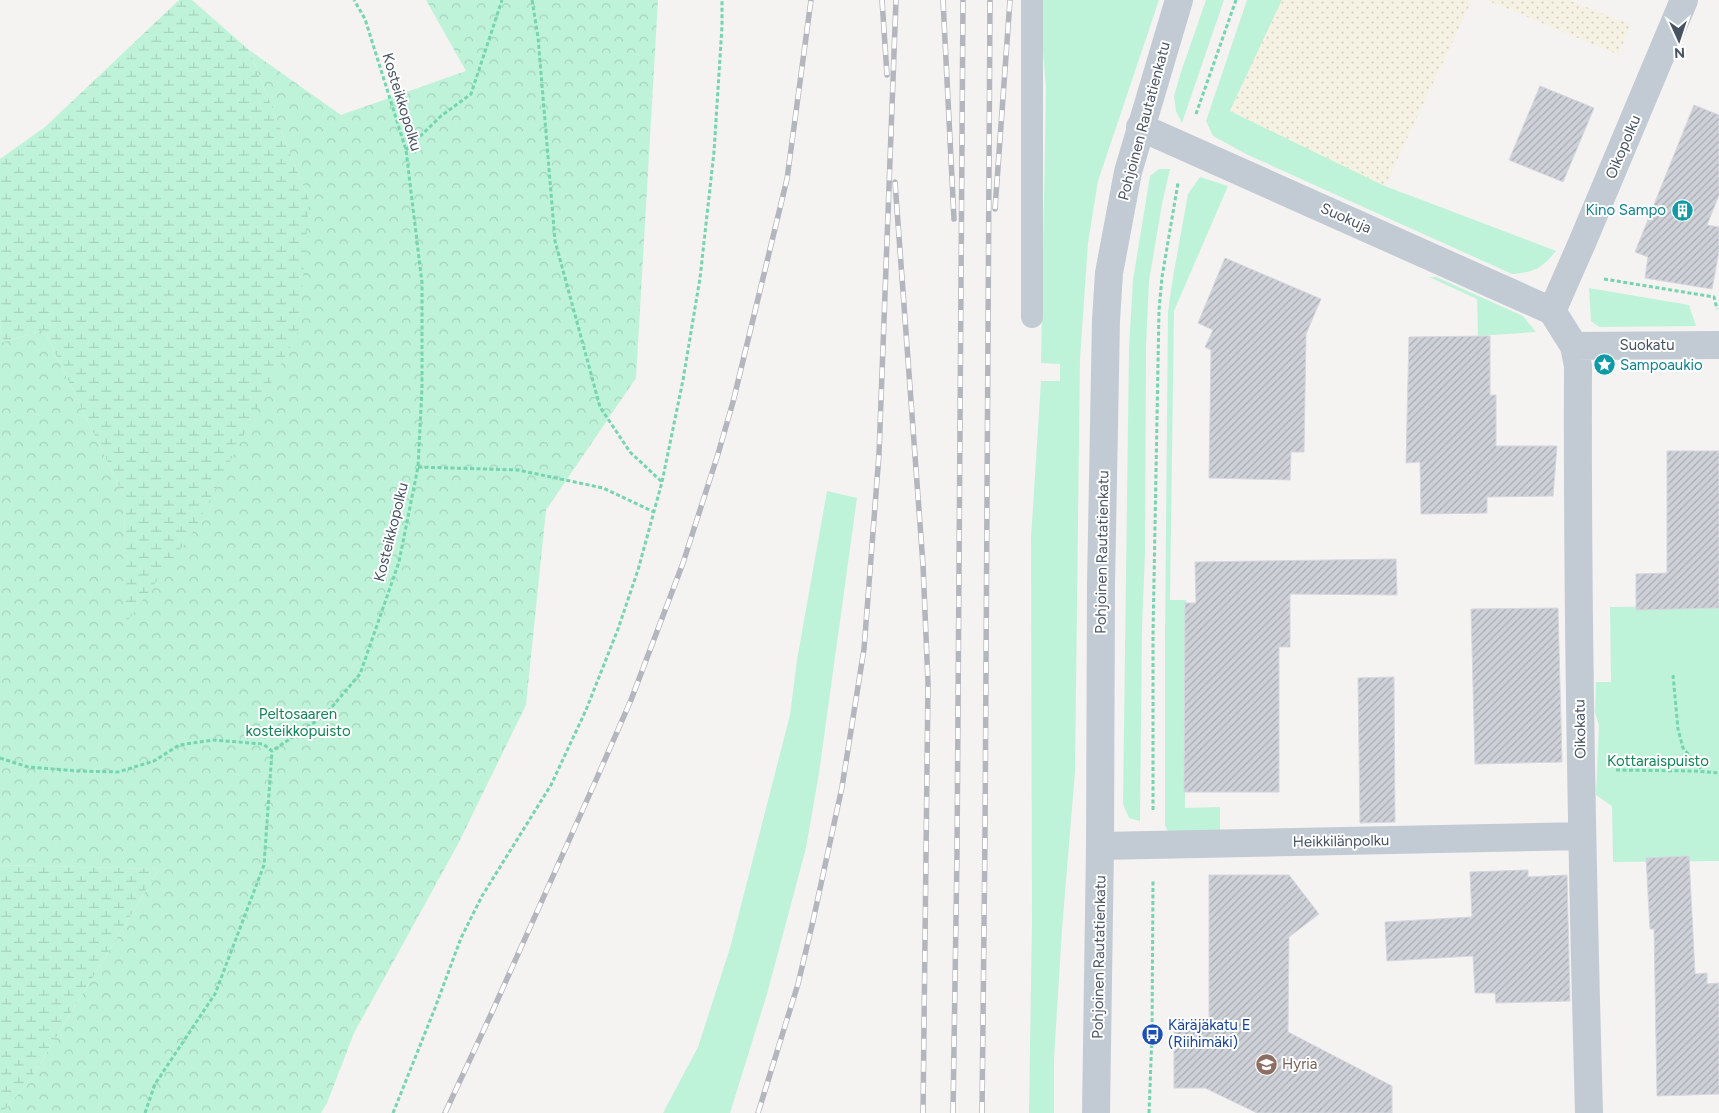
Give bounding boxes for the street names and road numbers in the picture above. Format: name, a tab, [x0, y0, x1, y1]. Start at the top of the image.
street label: Pohjoinen Rautatienkatu	[1114, 40, 1174, 202]
street label: Kosteikkopolku	[379, 51, 425, 153]
street label: Oikopolku	[1602, 112, 1644, 182]
street label: Suokuja	[1318, 199, 1374, 237]
street label: Suokatu	[1619, 336, 1675, 354]
street label: Pohjoinen Rautatienkatu	[1092, 470, 1112, 634]
street label: Kosteikkopolku	[370, 481, 412, 583]
street label: Oikokatu	[1570, 699, 1590, 759]
street label: Heikkilänpolku	[1292, 831, 1390, 851]
street label: Pohjoinen Rautatienkatu	[1089, 875, 1109, 1039]

